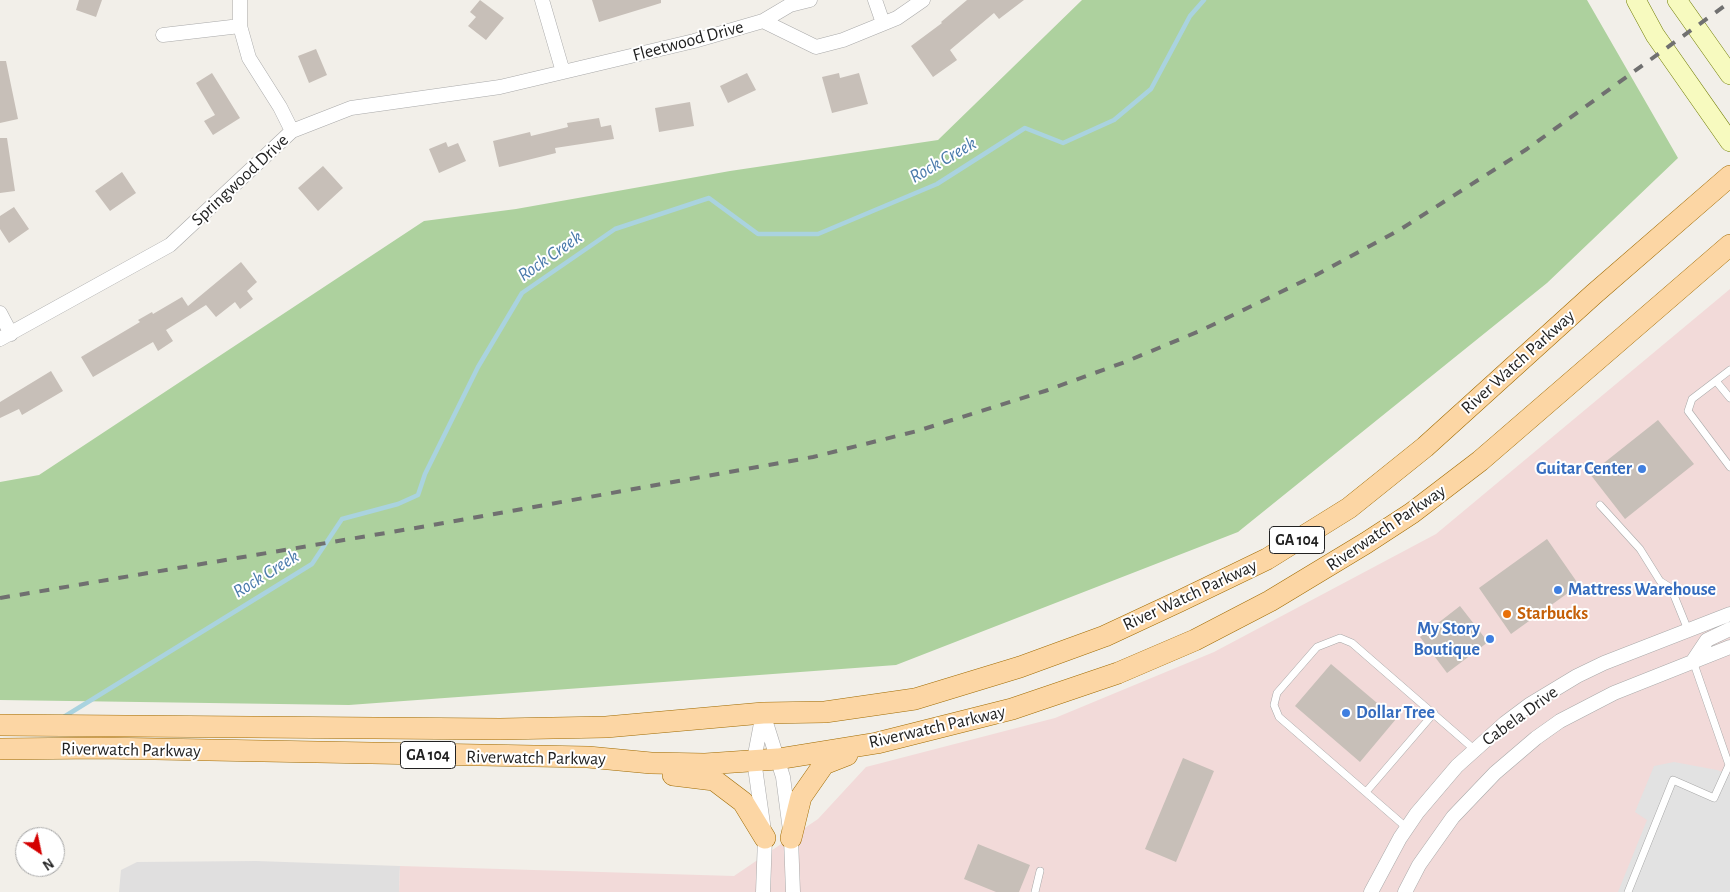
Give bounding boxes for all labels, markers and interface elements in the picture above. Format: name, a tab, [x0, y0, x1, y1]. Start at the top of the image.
street label: Fleetwood Drive	[630, 16, 746, 66]
street label: Springwood Drive	[187, 129, 293, 231]
water label: Rock Creek	[905, 132, 981, 188]
water label: Rock Creek	[513, 226, 587, 286]
street label: River Watch Parkway	[1457, 305, 1579, 419]
place label: Guitar Center	[1536, 458, 1632, 480]
marker: Guitar Center	[1636, 463, 1648, 475]
street label: Riverwatch Parkway	[1322, 480, 1450, 576]
road number: GA 104	[1270, 526, 1324, 554]
water label: Rock Creek	[229, 545, 303, 603]
street label: River Watch Parkway	[1119, 554, 1261, 636]
place label: Mattress Warehouse	[1568, 579, 1716, 601]
marker: Mattress Warehouse	[1552, 584, 1564, 596]
place label: Starbucks	[1517, 603, 1588, 625]
marker: Starbucks	[1501, 608, 1513, 620]
place label: My Story Boutique	[1413, 618, 1480, 660]
marker: My Story Boutique	[1484, 633, 1496, 645]
street label: Cabela Drive	[1478, 681, 1562, 751]
street label: Riverwatch Parkway	[867, 701, 1007, 753]
place label: Dollar Tree	[1356, 702, 1435, 724]
marker: Dollar Tree	[1340, 707, 1352, 719]
street label: Riverwatch Parkway	[61, 738, 201, 762]
road number: GA 104	[400, 742, 456, 768]
street label: Riverwatch Parkway	[466, 746, 606, 770]
north arrow	[15, 827, 65, 877]
text: N	[40, 855, 56, 872]

